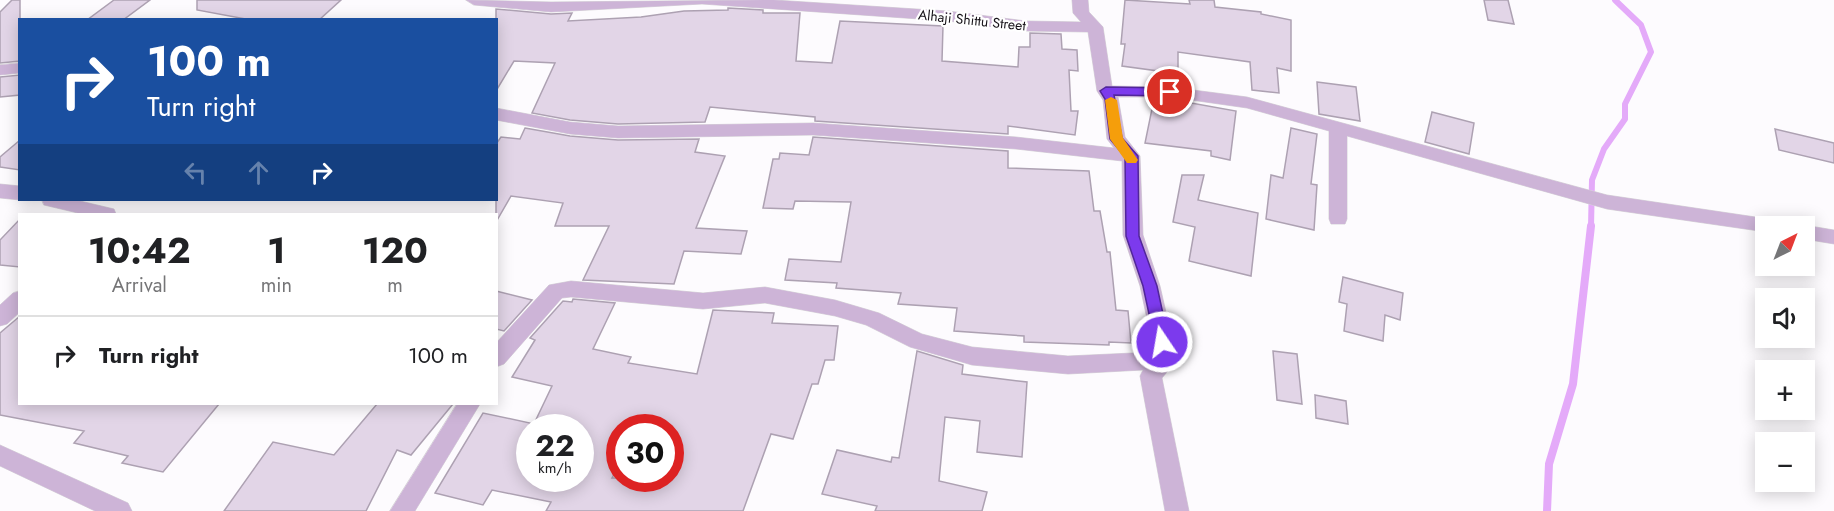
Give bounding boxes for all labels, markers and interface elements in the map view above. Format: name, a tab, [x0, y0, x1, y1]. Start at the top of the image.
street label: Alhaji Shittu Street	[917, 4, 1027, 36]
text: 100 m	[147, 31, 271, 92]
icon: right	[48, 42, 126, 120]
pin	[1144, 66, 1195, 117]
icon: arrive	[1153, 75, 1186, 108]
text: Turn right	[147, 87, 255, 126]
icon: left	[179, 156, 212, 189]
icon: ahead	[242, 156, 275, 189]
icon: right	[305, 156, 338, 189]
north arrow	[1755, 216, 1815, 276]
map controls	[1755, 216, 1815, 492]
text: 10:42	[88, 224, 191, 276]
text: 1	[267, 224, 286, 276]
text: 120	[362, 224, 428, 276]
text: Arrival	[112, 271, 167, 300]
text: min	[261, 271, 292, 300]
text: m	[387, 271, 403, 300]
button: sound	[1755, 288, 1815, 348]
position arrow	[1130, 310, 1194, 374]
icon: right	[48, 339, 81, 372]
text: Turn right	[99, 339, 199, 371]
text: 100 m	[408, 339, 468, 371]
button: +	[1755, 360, 1815, 420]
speed limit sign: 30	[606, 414, 684, 492]
text: 22	[535, 424, 575, 467]
button: −	[1755, 432, 1815, 492]
text: km/h	[538, 457, 572, 479]

